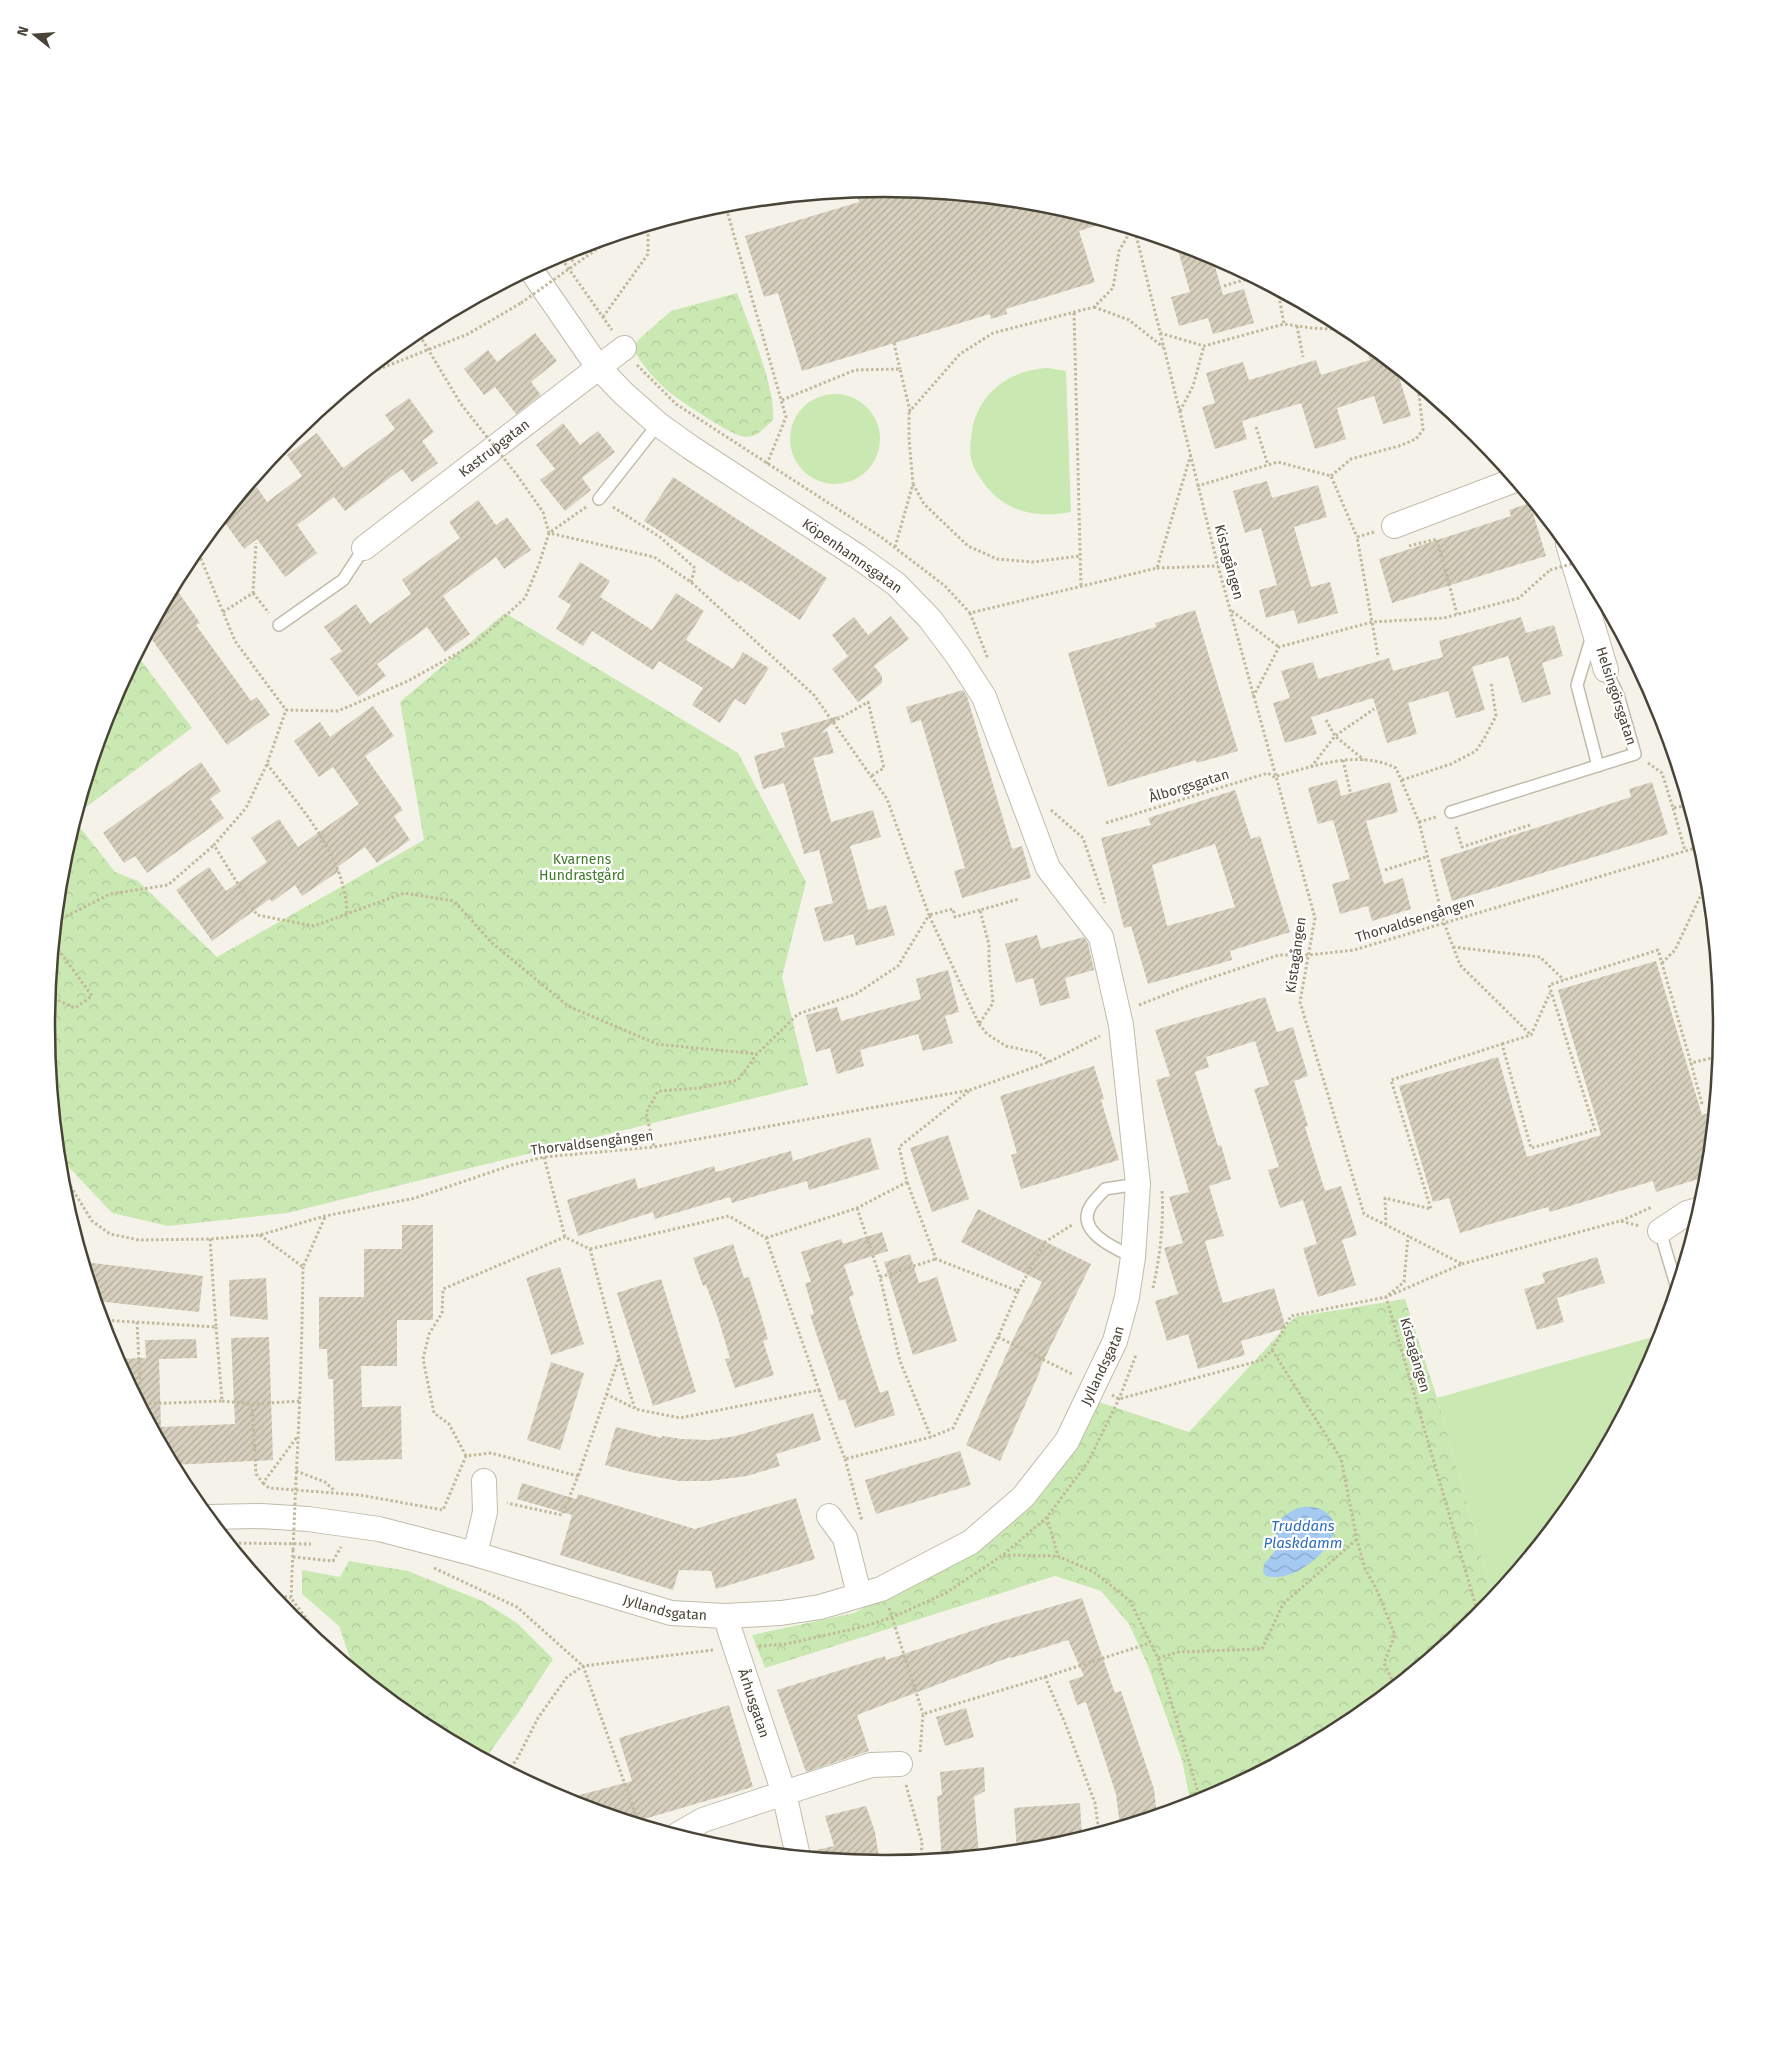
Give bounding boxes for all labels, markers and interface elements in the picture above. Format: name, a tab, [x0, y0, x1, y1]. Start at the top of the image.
north arrow	[10, 10, 60, 60]
text: N	[14, 24, 33, 38]
street label: Kastrupgatan	[455, 415, 533, 481]
street label: Köpenhamnsgatan	[799, 515, 905, 597]
street label: Kistagången	[1211, 523, 1247, 601]
street label: Helsingörsgatan	[1592, 645, 1640, 747]
street label: Ålborgsgatan	[1147, 765, 1231, 806]
park label: Kvarnens Hundrastgård	[539, 851, 625, 884]
street label: Thorvaldsengången	[1353, 894, 1477, 946]
street label: Kistagången	[1282, 916, 1310, 994]
street label: Thorvaldsengången	[530, 1127, 654, 1159]
street label: Kistagången	[1396, 1316, 1434, 1394]
street label: Jyllandsgatan	[1077, 1324, 1127, 1408]
water label: Truddans Plaskdamm	[1263, 1517, 1343, 1552]
street label: Jyllandsgatan	[621, 1591, 707, 1623]
street label: Århusgatan	[735, 1666, 774, 1740]

